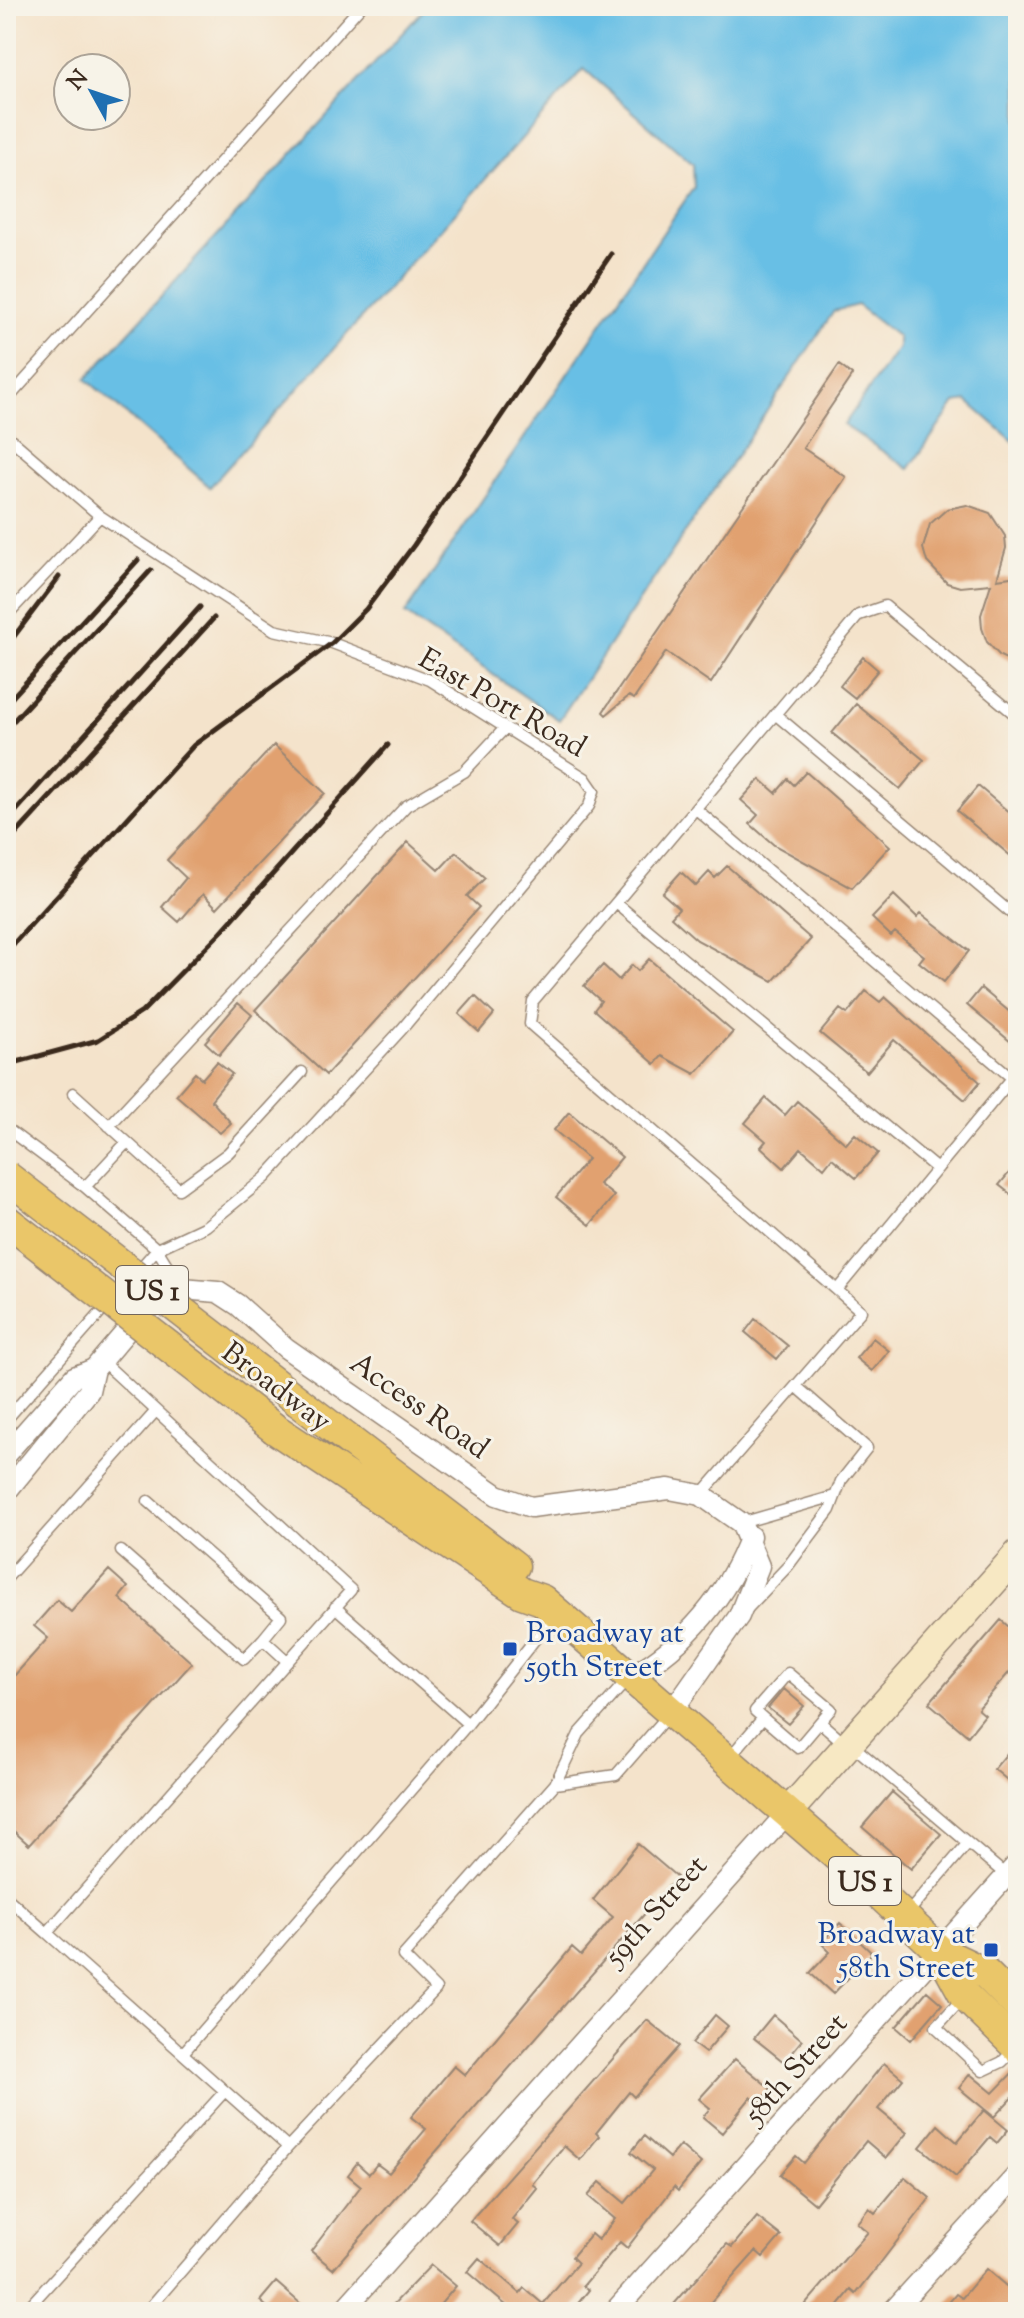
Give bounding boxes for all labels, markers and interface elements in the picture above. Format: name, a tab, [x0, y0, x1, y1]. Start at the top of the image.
north arrow	[52, 52, 132, 132]
text: N	[61, 64, 97, 98]
street label: East Port Road	[410, 639, 594, 770]
road number: US 1	[116, 1266, 188, 1314]
street label: Broadway	[212, 1332, 339, 1444]
street label: Access Road	[340, 1343, 497, 1471]
place label: Broadway at 59th Street	[524, 1613, 684, 1690]
marker: Broadway at 59th Street	[501, 1640, 519, 1658]
street label: 59th Street	[594, 1847, 718, 1978]
road number: US 1	[829, 1857, 901, 1905]
place label: Broadway at 58th Street	[817, 1914, 975, 1991]
marker: Broadway at 58th Street	[982, 1941, 1000, 1959]
street label: 58th Street	[734, 2004, 859, 2136]

